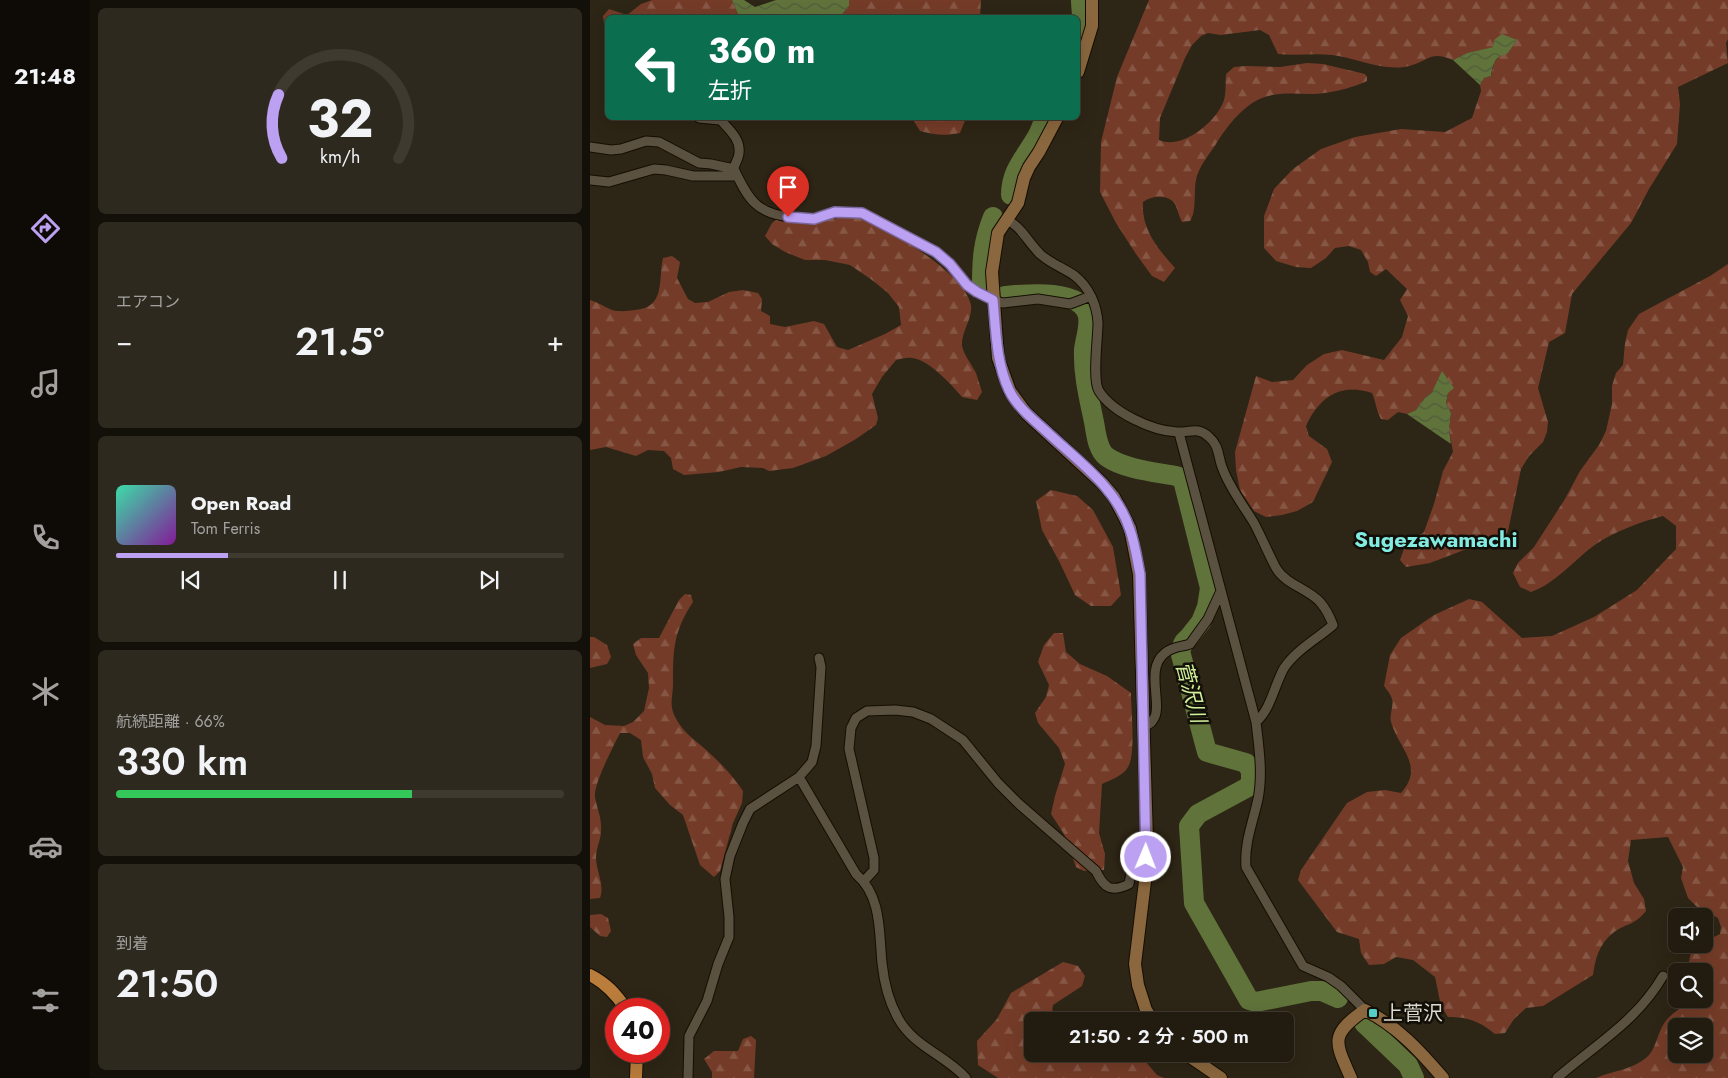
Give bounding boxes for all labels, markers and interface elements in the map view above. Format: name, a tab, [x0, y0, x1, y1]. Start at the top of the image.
text: 360 m	[708, 26, 816, 76]
icon: left	[625, 35, 690, 100]
text: 21:48	[14, 60, 76, 92]
text: 左折	[708, 74, 752, 106]
text: 32	[307, 81, 373, 157]
text: km/h	[320, 144, 360, 170]
pin	[767, 166, 809, 217]
icon: arrive	[774, 173, 802, 201]
icon: directions	[28, 211, 63, 246]
text: エアコン	[116, 290, 180, 313]
text: 21.5°	[295, 314, 384, 369]
text: −	[116, 321, 133, 362]
text: +	[547, 321, 564, 362]
icon: music	[28, 366, 63, 401]
text: Open Road	[191, 490, 291, 517]
text: Tom Ferris	[191, 517, 260, 540]
icon: phone	[28, 520, 63, 555]
district label: Sugezawamachi	[1354, 523, 1518, 555]
icon: previous	[177, 566, 205, 594]
icon: pause	[326, 566, 354, 594]
icon: next	[475, 566, 503, 594]
water label: 菅沢川	[1168, 658, 1214, 728]
icon: climate	[28, 674, 63, 709]
text: 航続距離 · 66%	[116, 710, 225, 733]
text: 330 km	[116, 734, 248, 789]
icon: car	[28, 829, 63, 864]
position arrow	[1119, 830, 1171, 882]
map controls	[1668, 908, 1713, 1063]
button: sound	[1668, 908, 1713, 953]
text: 到着	[116, 932, 148, 955]
text: 21:50	[116, 956, 219, 1011]
button: search	[1668, 963, 1713, 1008]
icon: filters	[28, 983, 63, 1018]
speed limit sign: 40	[605, 998, 670, 1063]
place label: 上菅沢	[1383, 999, 1443, 1028]
marker: 上菅沢	[1367, 1007, 1379, 1019]
button: layers	[1668, 1018, 1713, 1063]
text: 21:50 · 2 分 · 500 m	[1069, 1023, 1249, 1050]

